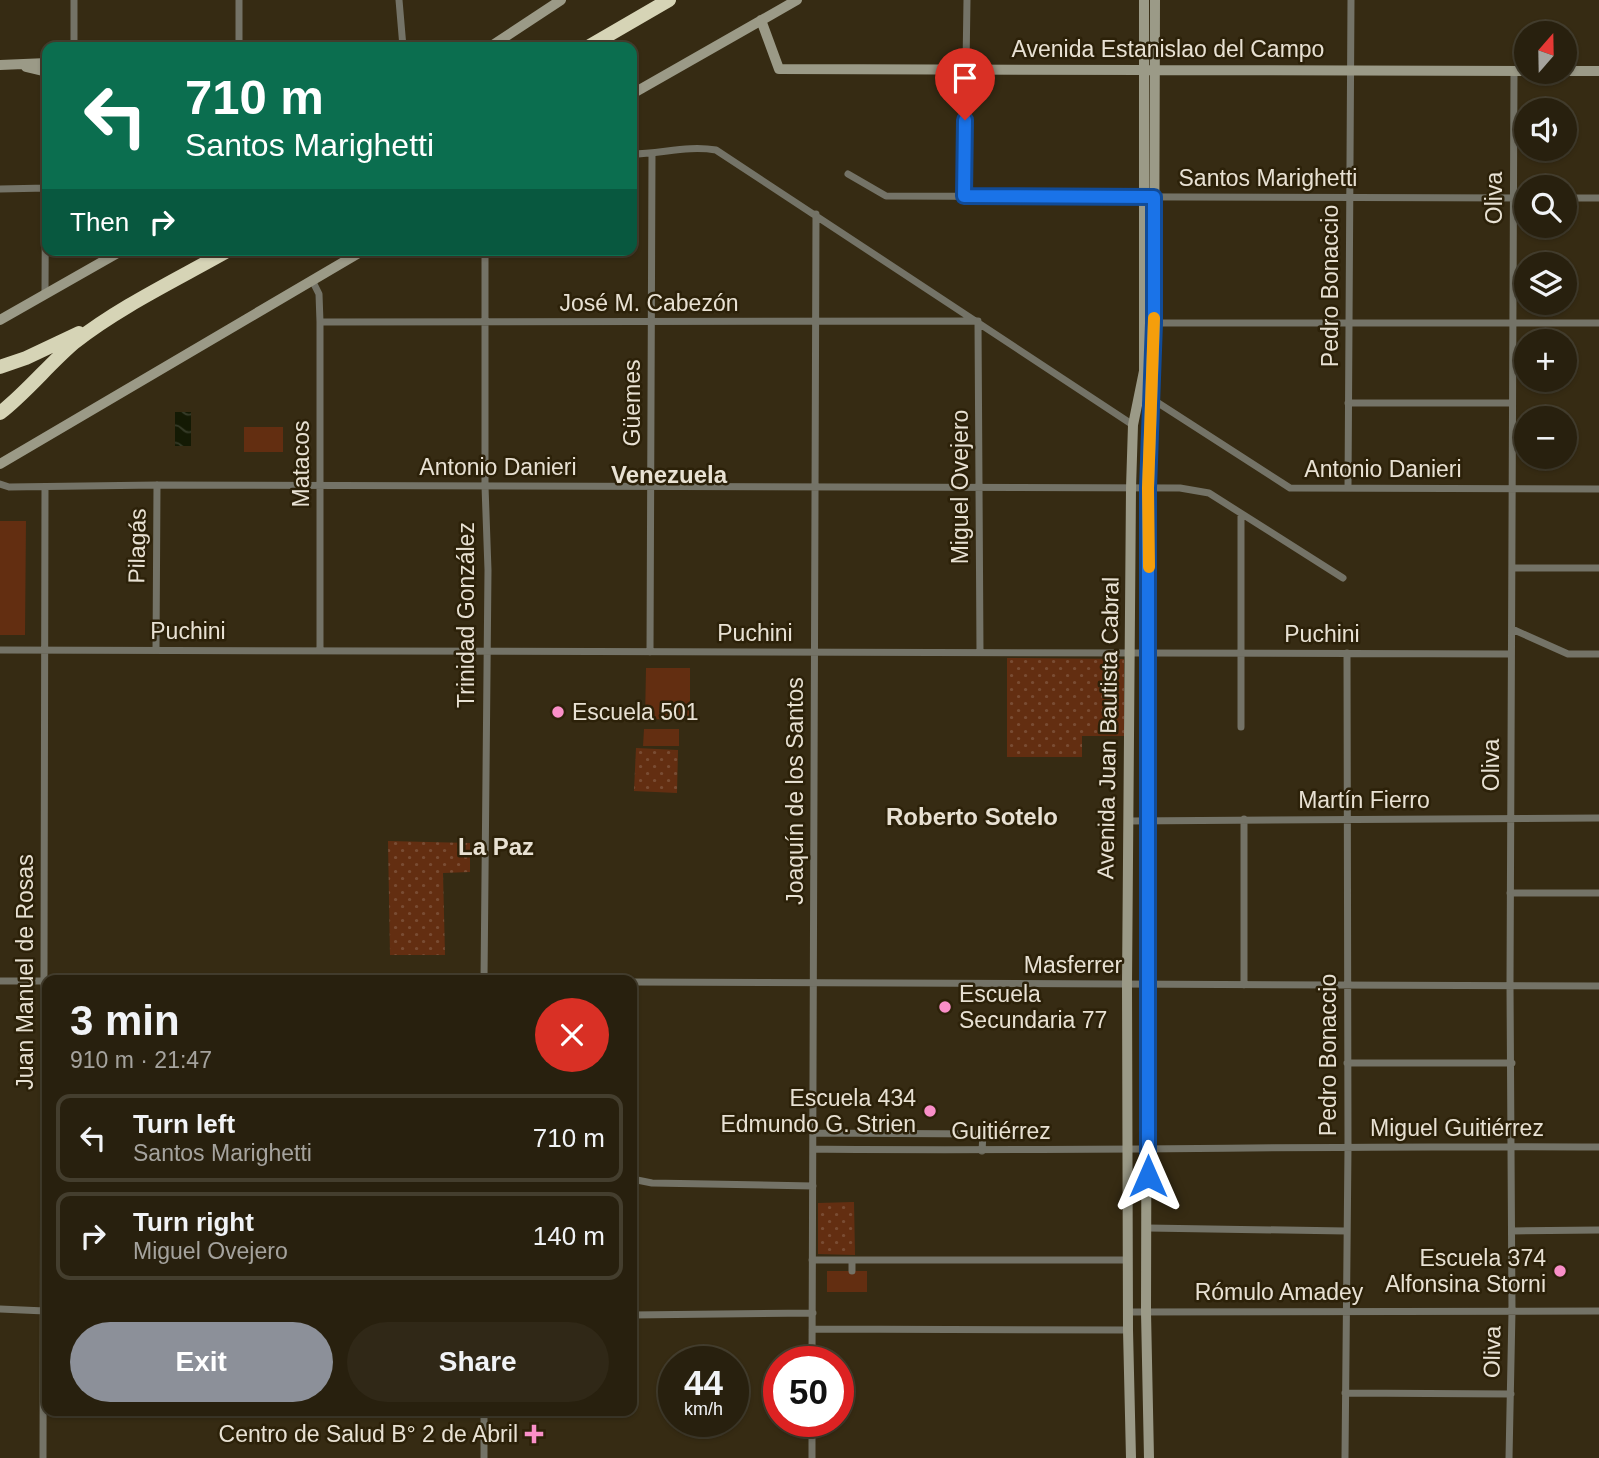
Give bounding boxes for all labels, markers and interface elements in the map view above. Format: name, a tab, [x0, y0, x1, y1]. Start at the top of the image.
north arrow	[1514, 21, 1577, 84]
map controls	[1514, 21, 1577, 469]
street label: Avenida Estanislao del Campo	[1012, 36, 1324, 62]
pin	[935, 48, 995, 120]
icon: arrive	[946, 59, 984, 97]
icon: left	[70, 70, 161, 161]
text: 710 m	[185, 70, 324, 124]
button: sound	[1514, 98, 1577, 161]
text: Santos Marighetti	[185, 127, 434, 163]
street label: Santos Marighetti	[1179, 165, 1357, 191]
street label: Oliva	[1481, 172, 1507, 224]
button: search	[1514, 175, 1577, 238]
icon: right	[143, 203, 181, 241]
street label: Pedro Bonaccio	[1317, 205, 1343, 367]
text: Then	[70, 207, 129, 237]
button: layers	[1514, 252, 1577, 315]
street label: José M. Cabezón	[560, 290, 738, 316]
button: +	[1514, 329, 1577, 392]
street label: Güemes	[619, 360, 645, 446]
button: −	[1514, 406, 1577, 469]
street label: Miguel Ovejero	[947, 410, 973, 564]
street label: Matacos	[288, 421, 314, 507]
street label: Antonio Danieri	[419, 454, 577, 480]
street label: Antonio Danieri	[1304, 456, 1462, 482]
district label: Venezuela	[611, 461, 728, 488]
street label: Pilagás	[123, 508, 151, 584]
street label: Trinidad González	[453, 522, 479, 708]
street label: Avenida Juan Bautista Cabral	[1092, 576, 1124, 880]
street label: Puchini	[150, 618, 226, 644]
street label: Puchini	[717, 620, 793, 646]
street label: Puchini	[1284, 621, 1360, 647]
street label: Joaquín de los Santos	[782, 677, 808, 905]
place label: Escuela 501	[572, 699, 699, 725]
marker: Escuela 501	[550, 704, 566, 720]
street label: Oliva	[1478, 739, 1504, 791]
street label: Martín Fierro	[1298, 787, 1430, 813]
district label: Roberto Sotelo	[886, 803, 1058, 830]
district label: La Paz	[458, 833, 534, 860]
street label: Juan Manuel de Rosas	[12, 854, 38, 1090]
street label: Masferrer	[1024, 952, 1123, 978]
street label: Pedro Bonaccio	[1315, 974, 1341, 1136]
place label: Escuela Secundaria 77	[959, 981, 1107, 1033]
text: 3 min	[70, 997, 180, 1044]
button: close	[535, 998, 609, 1072]
marker: Escuela Secundaria 77	[937, 999, 953, 1015]
text: 910 m · 21:47	[70, 1047, 212, 1073]
place label: Escuela 434 Edmundo G. Strien	[720, 1085, 916, 1137]
marker: Escuela 434 Edmundo G. Strien	[922, 1103, 938, 1119]
text: Turn left	[133, 1109, 235, 1139]
street label: Miguel Guitiérrez	[1370, 1115, 1544, 1141]
street label: Guitiérrez	[951, 1118, 1051, 1144]
icon: left	[74, 1119, 112, 1157]
text: 710 m	[533, 1123, 605, 1153]
position arrow	[1111, 1139, 1185, 1213]
text: Santos Marighetti	[133, 1140, 312, 1166]
text: Turn right	[133, 1207, 254, 1237]
icon: right	[74, 1217, 112, 1255]
text: 140 m	[533, 1221, 605, 1251]
text: Miguel Ovejero	[133, 1238, 288, 1264]
place label: Escuela 374 Alfonsina Storni	[1385, 1245, 1546, 1297]
marker: Escuela 374 Alfonsina Storni	[1552, 1263, 1568, 1279]
street label: Rómulo Amadey	[1195, 1279, 1364, 1305]
button: Exit	[70, 1322, 333, 1402]
button: Share	[347, 1322, 609, 1402]
street label: Oliva	[1479, 1325, 1505, 1378]
speed limit sign: 50	[763, 1346, 854, 1437]
text: 44	[684, 1363, 723, 1402]
text: km/h	[684, 1399, 723, 1419]
place label: Centro de Salud B° 2 de Abril	[219, 1421, 518, 1447]
marker: Centro de Salud B° 2 de Abril	[524, 1424, 544, 1444]

